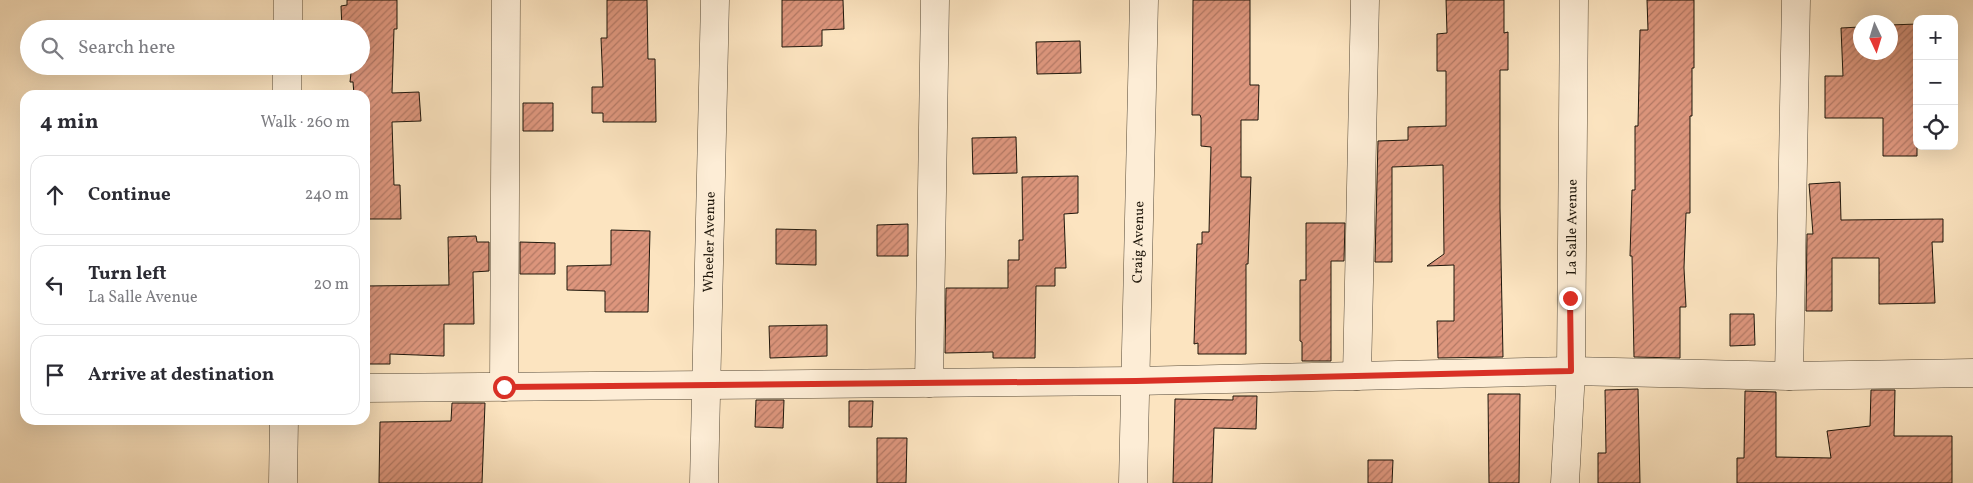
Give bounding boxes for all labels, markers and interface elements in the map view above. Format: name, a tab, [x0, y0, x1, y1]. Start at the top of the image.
north arrow	[1853, 15, 1898, 60]
map controls	[1913, 15, 1958, 150]
button: +	[1913, 15, 1958, 60]
search box	[20, 20, 370, 75]
icon: search	[38, 34, 66, 62]
text: Search here	[78, 35, 175, 61]
button: −	[1913, 60, 1958, 105]
button: locate	[1913, 105, 1958, 150]
text: 4 min	[40, 108, 99, 137]
text: Walk · 260 m	[260, 112, 350, 134]
street label: La Salle Avenue	[1562, 179, 1582, 275]
icon: ahead	[41, 181, 69, 209]
text: Continue	[88, 182, 171, 208]
text: 240 m	[305, 184, 349, 206]
street label: Wheeler Avenue	[699, 191, 720, 293]
street label: Craig Avenue	[1128, 200, 1149, 283]
text: Turn left	[88, 261, 167, 287]
icon: left	[41, 271, 69, 299]
text: 20 m	[314, 274, 349, 296]
text: La Salle Avenue	[88, 287, 198, 309]
route end	[1559, 287, 1582, 310]
icon: arrive	[41, 361, 69, 389]
text: Arrive at destination	[88, 362, 274, 388]
route start	[493, 376, 516, 399]

